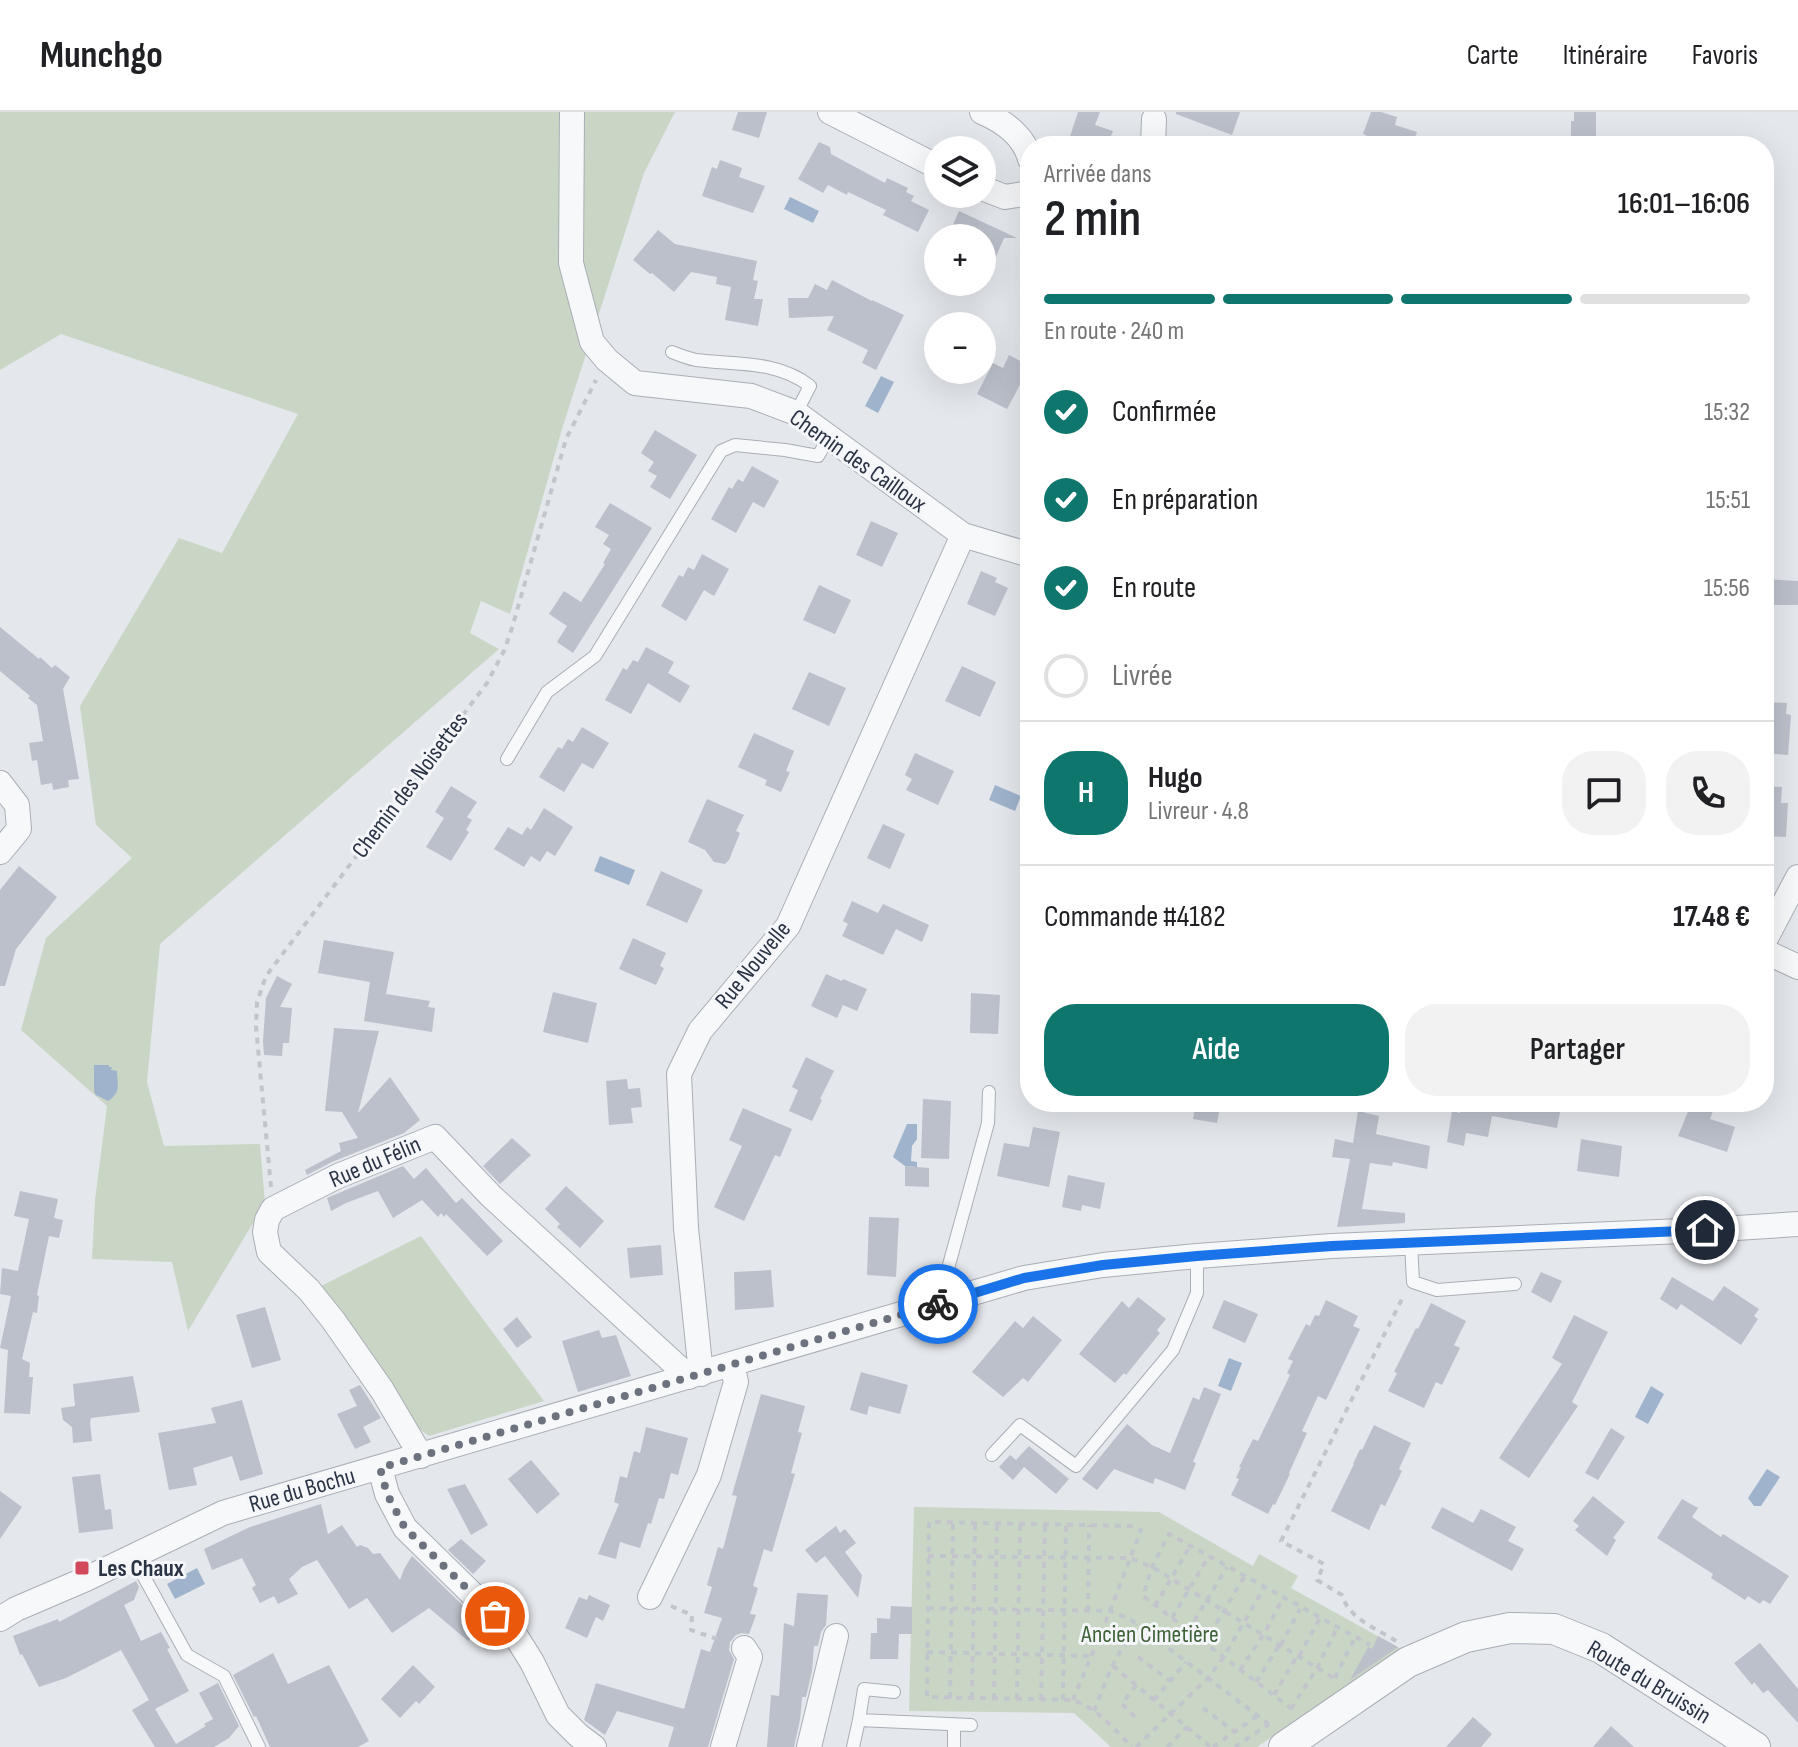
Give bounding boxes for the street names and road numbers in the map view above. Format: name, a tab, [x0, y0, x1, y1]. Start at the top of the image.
street label: Chemin des Cailloux	[784, 403, 932, 519]
street label: Chemin des Noisettes	[346, 706, 474, 864]
street label: Rue Nouvelle	[709, 915, 797, 1015]
street label: Rue du Félin	[325, 1130, 425, 1194]
street label: Rue du Bochu	[246, 1461, 358, 1519]
street label: Route du Bruissin	[1582, 1634, 1716, 1730]

